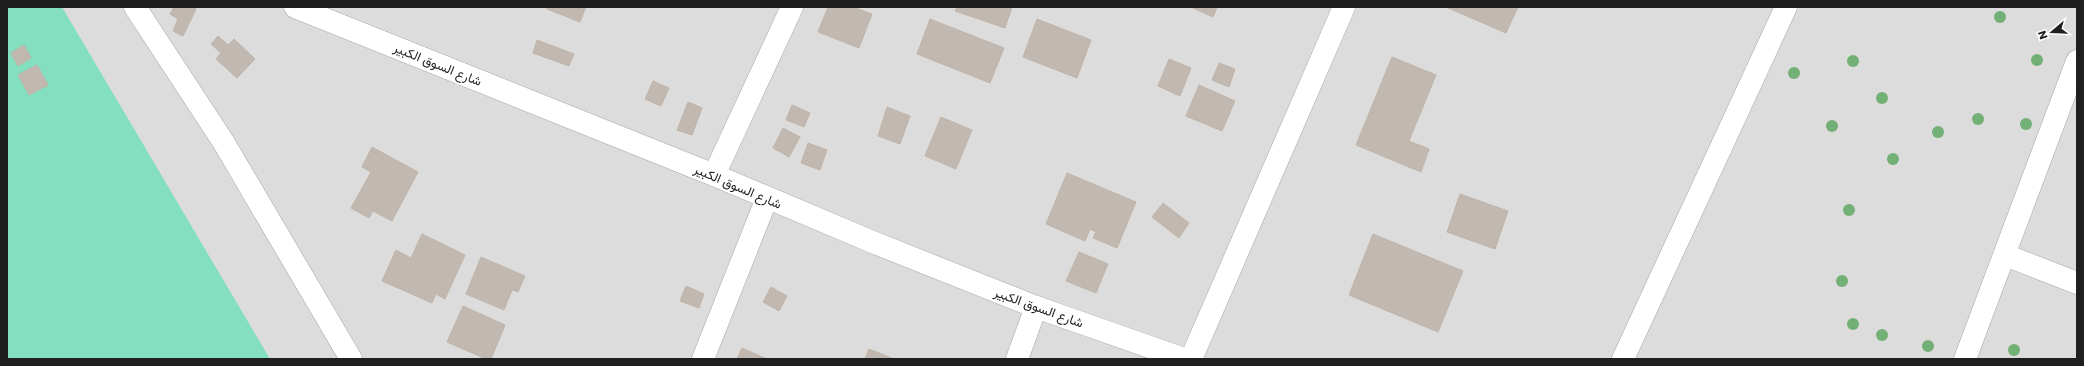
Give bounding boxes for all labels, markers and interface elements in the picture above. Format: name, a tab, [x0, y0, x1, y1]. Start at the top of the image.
north arrow	[2032, 12, 2072, 52]
text: N	[2034, 29, 2051, 42]
street label: شارع السوق الكبير	[390, 38, 485, 91]
street label: شارع السوق الكبير	[690, 159, 785, 214]
street label: شارع السوق الكبير	[991, 282, 1086, 332]

